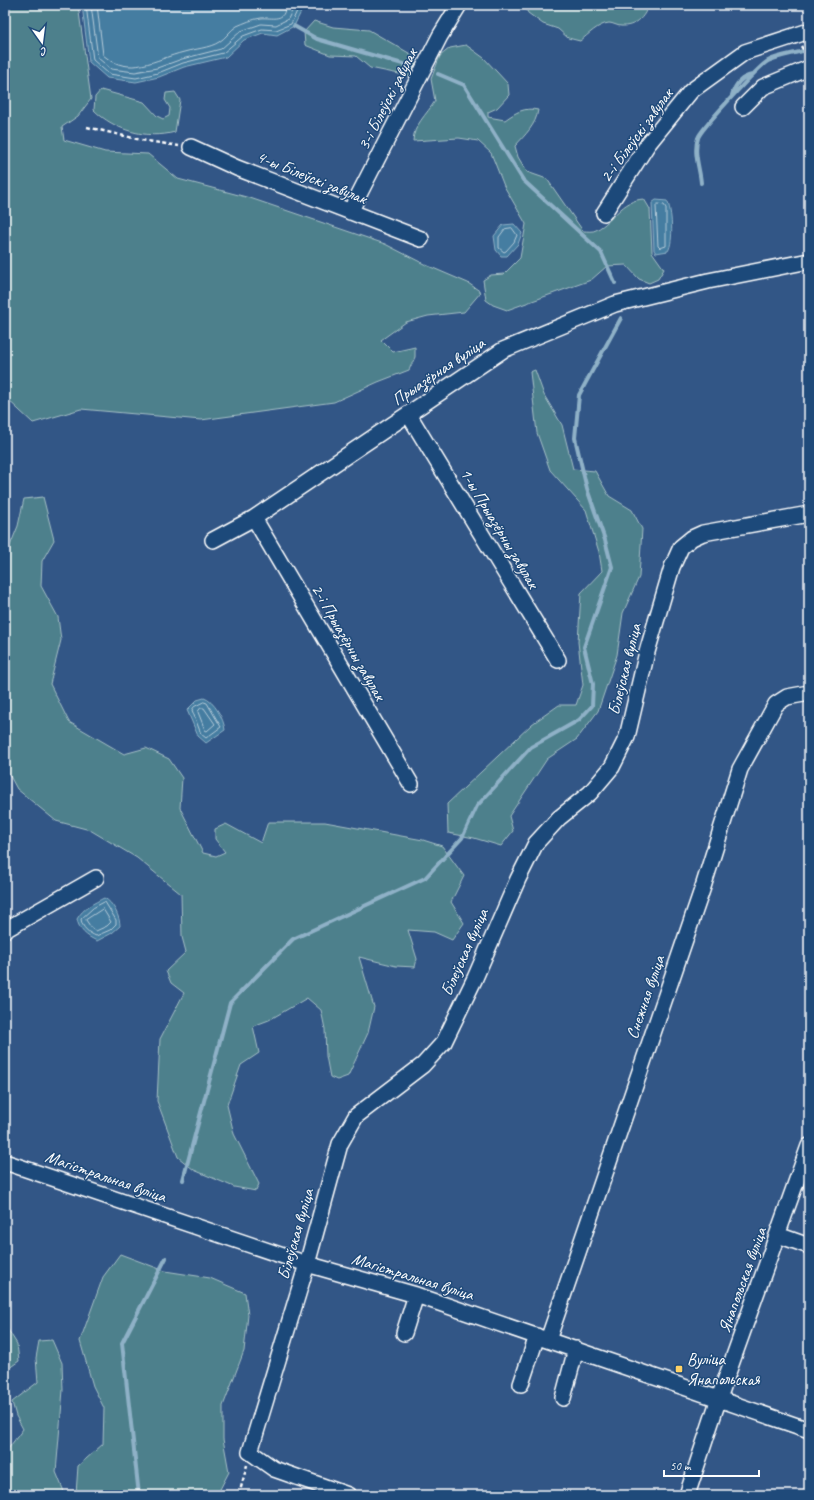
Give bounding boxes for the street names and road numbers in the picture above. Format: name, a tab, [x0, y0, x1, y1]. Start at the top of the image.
street label: 3-і Білеўскі завулак	[353, 43, 424, 154]
street label: 2-і Білеўскі завулак	[595, 83, 679, 187]
street label: 4-ы Білеўскі завулак	[253, 146, 371, 211]
street label: Прыазёрная вуліца	[388, 332, 490, 411]
street label: 1-ы Прыазёрны завулак	[455, 464, 545, 594]
street label: 2-і Прыазёрны завулак	[306, 580, 391, 706]
street label: Білеўская вуліца	[603, 620, 646, 717]
street label: Білеўская вуліца	[436, 904, 494, 999]
street label: Снежная вуліца	[621, 951, 670, 1042]
street label: Магістральная вуліца	[43, 1146, 170, 1207]
street label: Білеўская вуліца	[273, 1185, 319, 1282]
street label: Янапольская вуліца	[714, 1223, 772, 1336]
street label: Магістральная вуліца	[349, 1248, 478, 1305]

